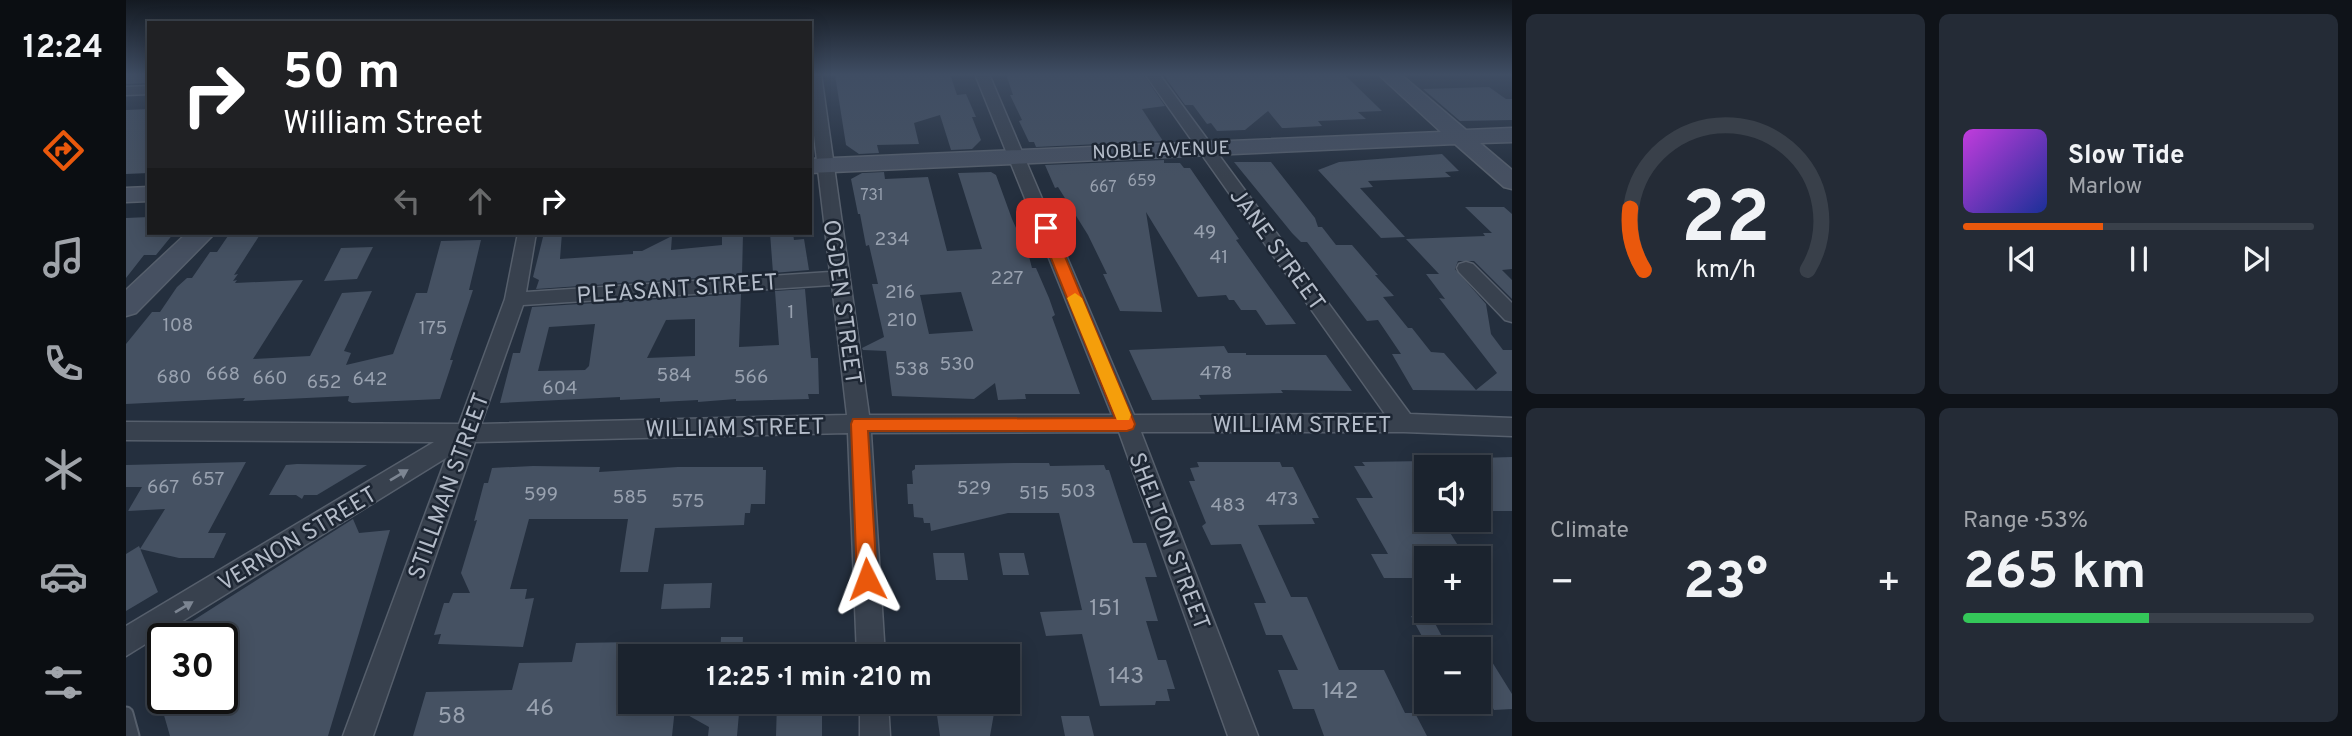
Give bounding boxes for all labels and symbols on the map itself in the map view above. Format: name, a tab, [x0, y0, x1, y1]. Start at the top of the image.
street label: NOBLE AVENUE	[1092, 137, 1230, 165]
house number: 659	[1128, 172, 1156, 192]
house number: 667	[1089, 178, 1117, 198]
street label: JANE STREET	[1222, 183, 1330, 318]
house number: 731	[860, 186, 884, 206]
pin	[1016, 198, 1076, 258]
street label: OGDEN STREET	[815, 218, 866, 387]
house number: 49	[1194, 221, 1216, 245]
house number: 234	[875, 228, 909, 252]
house number: 41	[1210, 246, 1228, 270]
house number: 227	[991, 267, 1024, 291]
street label: PLEASANT STREET	[576, 269, 779, 312]
house number: 216	[885, 281, 915, 305]
house number: 1	[787, 301, 795, 325]
house number: 210	[887, 309, 917, 333]
house number: 108	[163, 314, 193, 338]
house number: 175	[419, 317, 447, 341]
house number: 530	[939, 353, 975, 377]
house number: 538	[895, 358, 929, 382]
house number: 478	[1200, 362, 1232, 386]
house number: 668	[206, 363, 240, 387]
house number: 584	[656, 364, 692, 388]
house number: 680	[157, 366, 191, 390]
house number: 566	[734, 366, 768, 390]
house number: 660	[253, 367, 287, 391]
house number: 642	[353, 368, 387, 392]
house number: 652	[307, 371, 341, 395]
house number: 604	[542, 377, 578, 401]
street label: STILLMAN STREET	[403, 390, 498, 584]
street label: WILLIAM STREET	[1212, 412, 1392, 441]
street label: WILLIAM STREET	[645, 413, 825, 446]
street label: SHELTON STREET	[1120, 449, 1215, 635]
house number: 657	[192, 468, 225, 492]
one-way arrow	[390, 469, 409, 482]
house number: 667	[147, 476, 179, 500]
house number: 529	[957, 477, 991, 501]
house number: 503	[1060, 480, 1096, 504]
street label: VERNON STREET	[213, 481, 383, 599]
house number: 515	[1019, 482, 1049, 506]
house number: 599	[524, 483, 558, 507]
house number: 585	[612, 486, 648, 510]
house number: 473	[1266, 488, 1298, 512]
house number: 575	[671, 490, 705, 514]
house number: 483	[1211, 494, 1245, 518]
position arrow	[830, 542, 904, 616]
house number: 151	[1089, 595, 1121, 624]
one-way arrow	[175, 600, 194, 613]
speed limit sign: 30	[147, 623, 238, 714]
house number: 143	[1108, 663, 1144, 692]
house number: 142	[1322, 678, 1358, 707]
house number: 46	[526, 695, 554, 724]
house number: 58	[438, 703, 466, 732]

